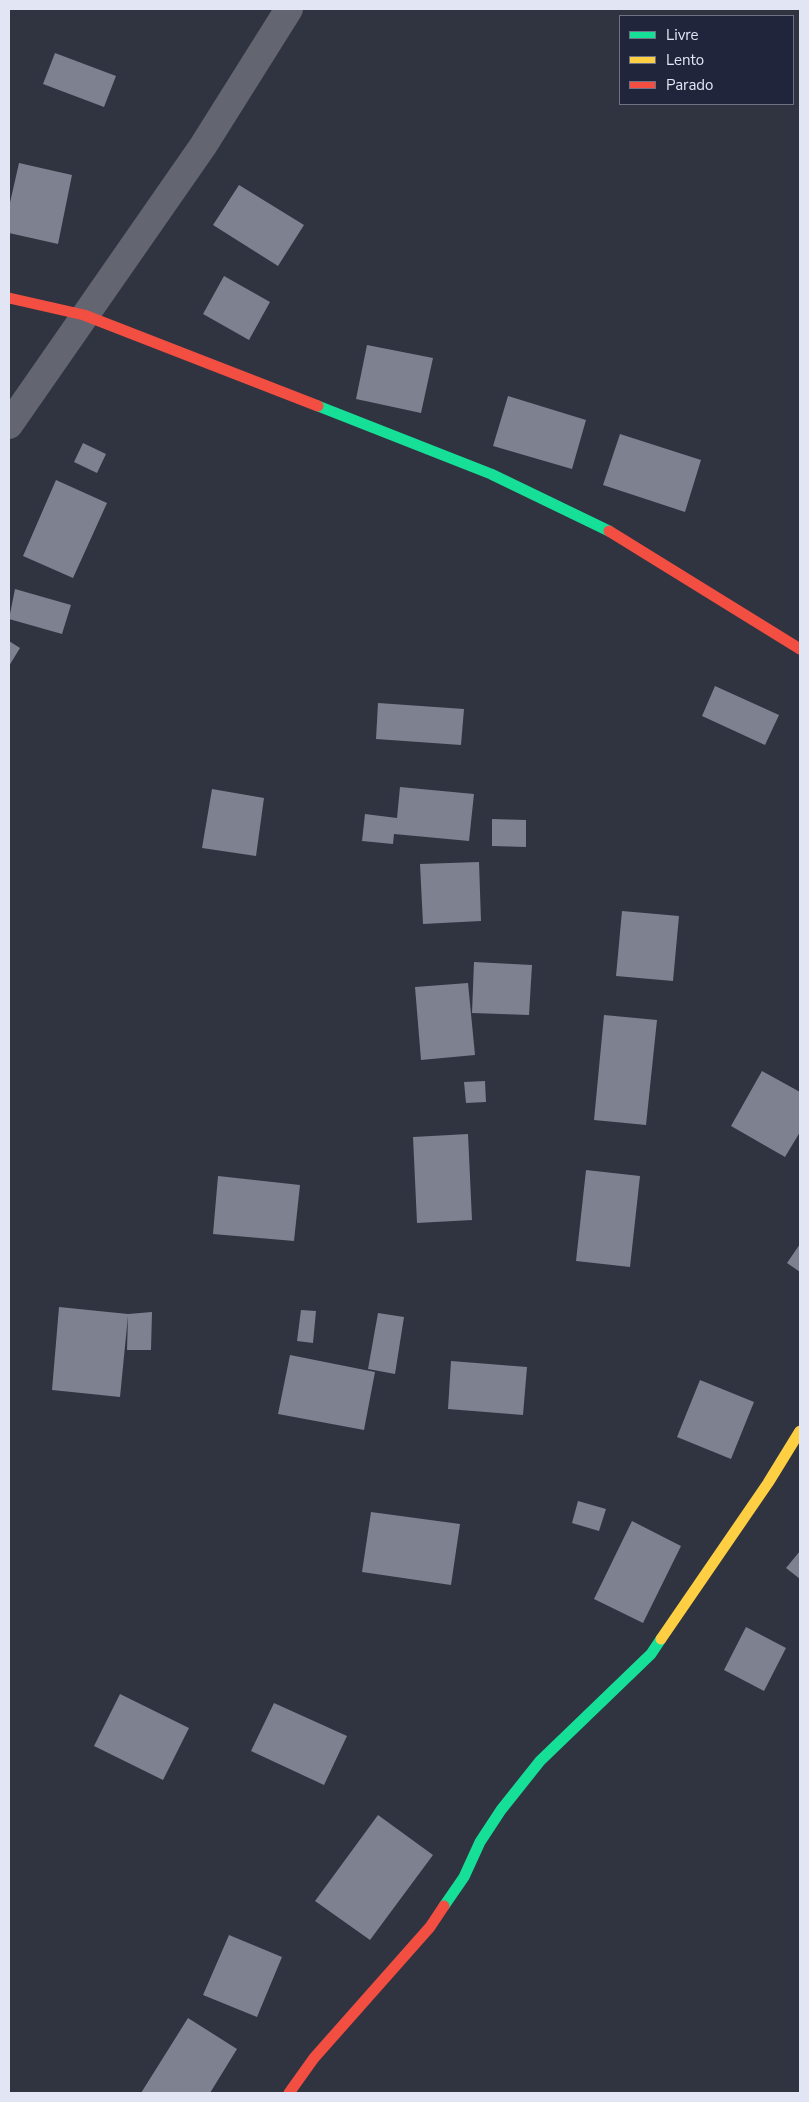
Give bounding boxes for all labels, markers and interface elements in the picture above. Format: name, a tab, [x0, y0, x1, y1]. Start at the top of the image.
legend	[619, 15, 794, 105]
text: Livre	[666, 25, 699, 45]
text: Lento	[666, 50, 704, 70]
text: Parado	[666, 75, 713, 95]

